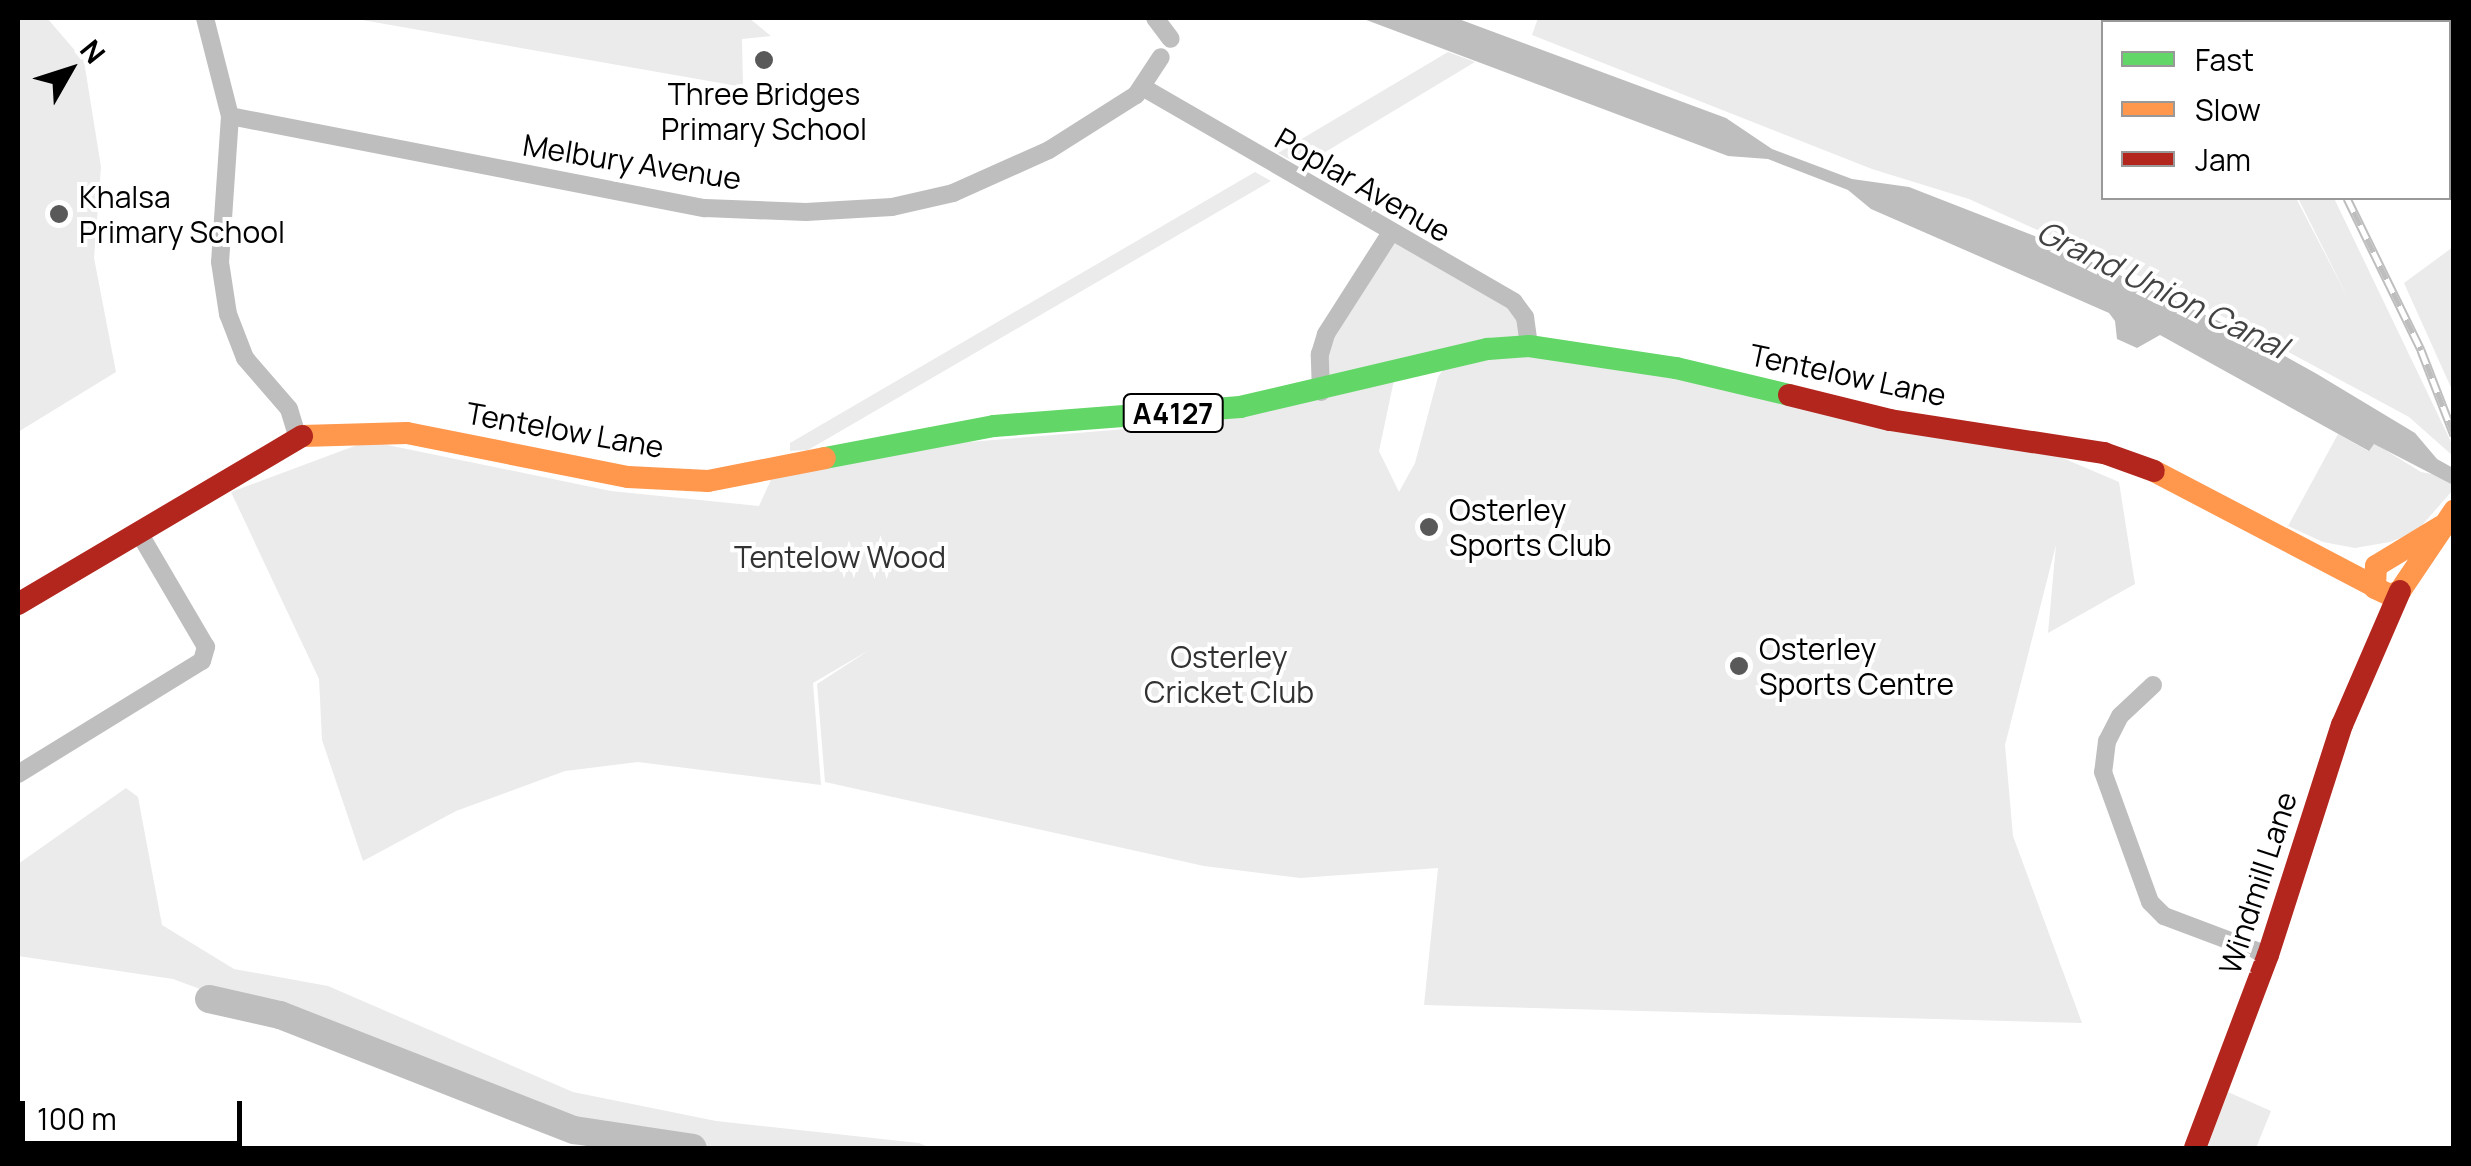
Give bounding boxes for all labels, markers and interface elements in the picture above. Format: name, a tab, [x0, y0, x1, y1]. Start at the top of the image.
north arrow	[20, 20, 120, 120]
legend	[2101, 20, 2451, 200]
text: N	[72, 31, 114, 71]
text: Fast	[2195, 39, 2254, 80]
marker: Three Bridges Primary School	[753, 49, 775, 71]
place label: Three Bridges Primary School	[661, 76, 867, 146]
text: Slow	[2195, 89, 2261, 130]
street label: Poplar Avenue	[1269, 120, 1457, 250]
street label: Melbury Avenue	[520, 127, 744, 197]
text: Jam	[2195, 139, 2251, 180]
place label: Khalsa Primary School	[79, 179, 285, 250]
marker: Khalsa Primary School	[48, 203, 70, 225]
water label: Grand Union Canal	[2031, 212, 2293, 366]
street label: Tentelow Lane	[1747, 337, 1949, 413]
road number: A4127	[1120, 390, 1226, 436]
street label: Tentelow Lane	[464, 395, 666, 465]
place label: Osterley Sports Club	[1449, 492, 1612, 562]
marker: Osterley Sports Club	[1418, 516, 1440, 538]
park label: Tentelow Wood	[734, 539, 946, 575]
place label: Osterley Sports Centre	[1759, 631, 1954, 702]
park label: Osterley Cricket Club	[1144, 639, 1314, 710]
marker: Osterley Sports Centre	[1728, 655, 1750, 677]
street label: Windmill Lane	[2212, 787, 2304, 979]
scale bar	[25, 1081, 248, 1143]
text: 100 m	[37, 1098, 117, 1139]

